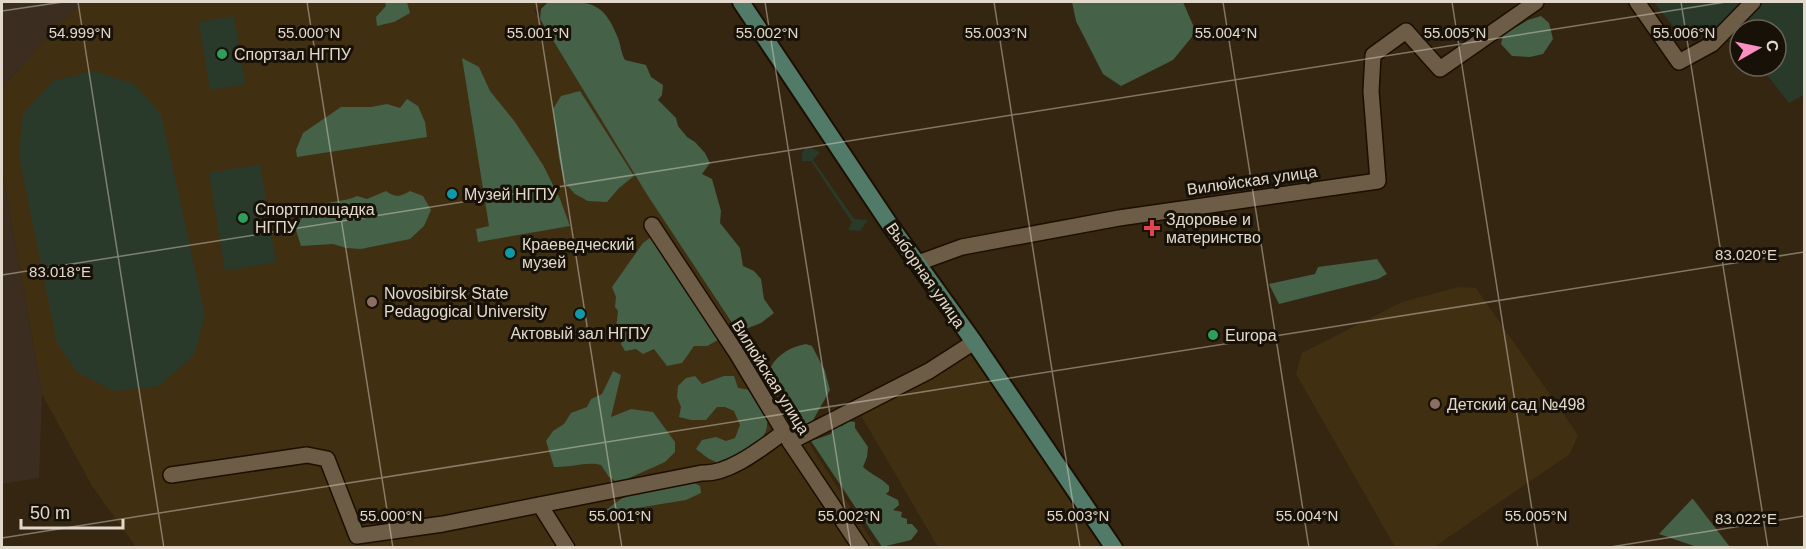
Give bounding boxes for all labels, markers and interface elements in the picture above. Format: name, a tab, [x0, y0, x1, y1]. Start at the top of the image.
north arrow	[1728, 18, 1788, 78]
text: 54.999°N	[49, 24, 111, 41]
text: 55.000°N	[278, 24, 340, 41]
text: 55.001°N	[507, 24, 569, 41]
text: 55.002°N	[736, 24, 798, 41]
text: 55.003°N	[965, 24, 1027, 41]
text: 55.004°N	[1195, 24, 1257, 41]
text: 55.005°N	[1424, 24, 1486, 41]
text: 55.006°N	[1653, 24, 1715, 41]
text: С	[1763, 39, 1782, 53]
place label: Спортзал НГПУ	[234, 46, 352, 63]
marker: Спортзал НГПУ	[215, 47, 229, 61]
street label: Вилюйская улица	[1186, 163, 1318, 198]
place label: Музей НГПУ	[464, 186, 558, 203]
marker: Музей НГПУ	[445, 187, 459, 201]
place label: Спортплощадка НГПУ	[255, 201, 375, 236]
marker: Спортплощадка НГПУ	[236, 211, 250, 225]
place label: Здоровье и материнство	[1166, 211, 1261, 246]
marker: Здоровье и материнство	[1143, 219, 1161, 237]
street label: Выборная улица	[883, 220, 968, 331]
place label: Краеведческий музей	[522, 236, 634, 271]
marker: Краеведческий музей	[503, 246, 517, 260]
text: 83.020°E	[1715, 246, 1777, 263]
text: 83.018°E	[29, 263, 91, 280]
place label: Novosibirsk State Pedagogical University	[384, 285, 547, 320]
marker: Novosibirsk State Pedagogical University	[365, 295, 379, 309]
marker: Актовый зал НГПУ	[573, 307, 587, 321]
street label: Вилюйская улица	[729, 317, 813, 437]
place label: Актовый зал НГПУ	[510, 325, 650, 342]
place label: Europa	[1225, 327, 1277, 344]
marker: Europa	[1206, 328, 1220, 342]
place label: Детский сад №498	[1447, 396, 1585, 413]
marker: Детский сад №498	[1428, 397, 1442, 411]
scale bar	[21, 492, 123, 530]
text: 50 m	[30, 503, 70, 523]
text: 55.000°N	[360, 507, 422, 524]
text: 55.001°N	[589, 507, 651, 524]
text: 55.002°N	[818, 507, 880, 524]
text: 55.003°N	[1047, 507, 1109, 524]
text: 55.004°N	[1276, 507, 1338, 524]
text: 55.005°N	[1505, 507, 1567, 524]
text: 83.022°E	[1715, 510, 1777, 527]

